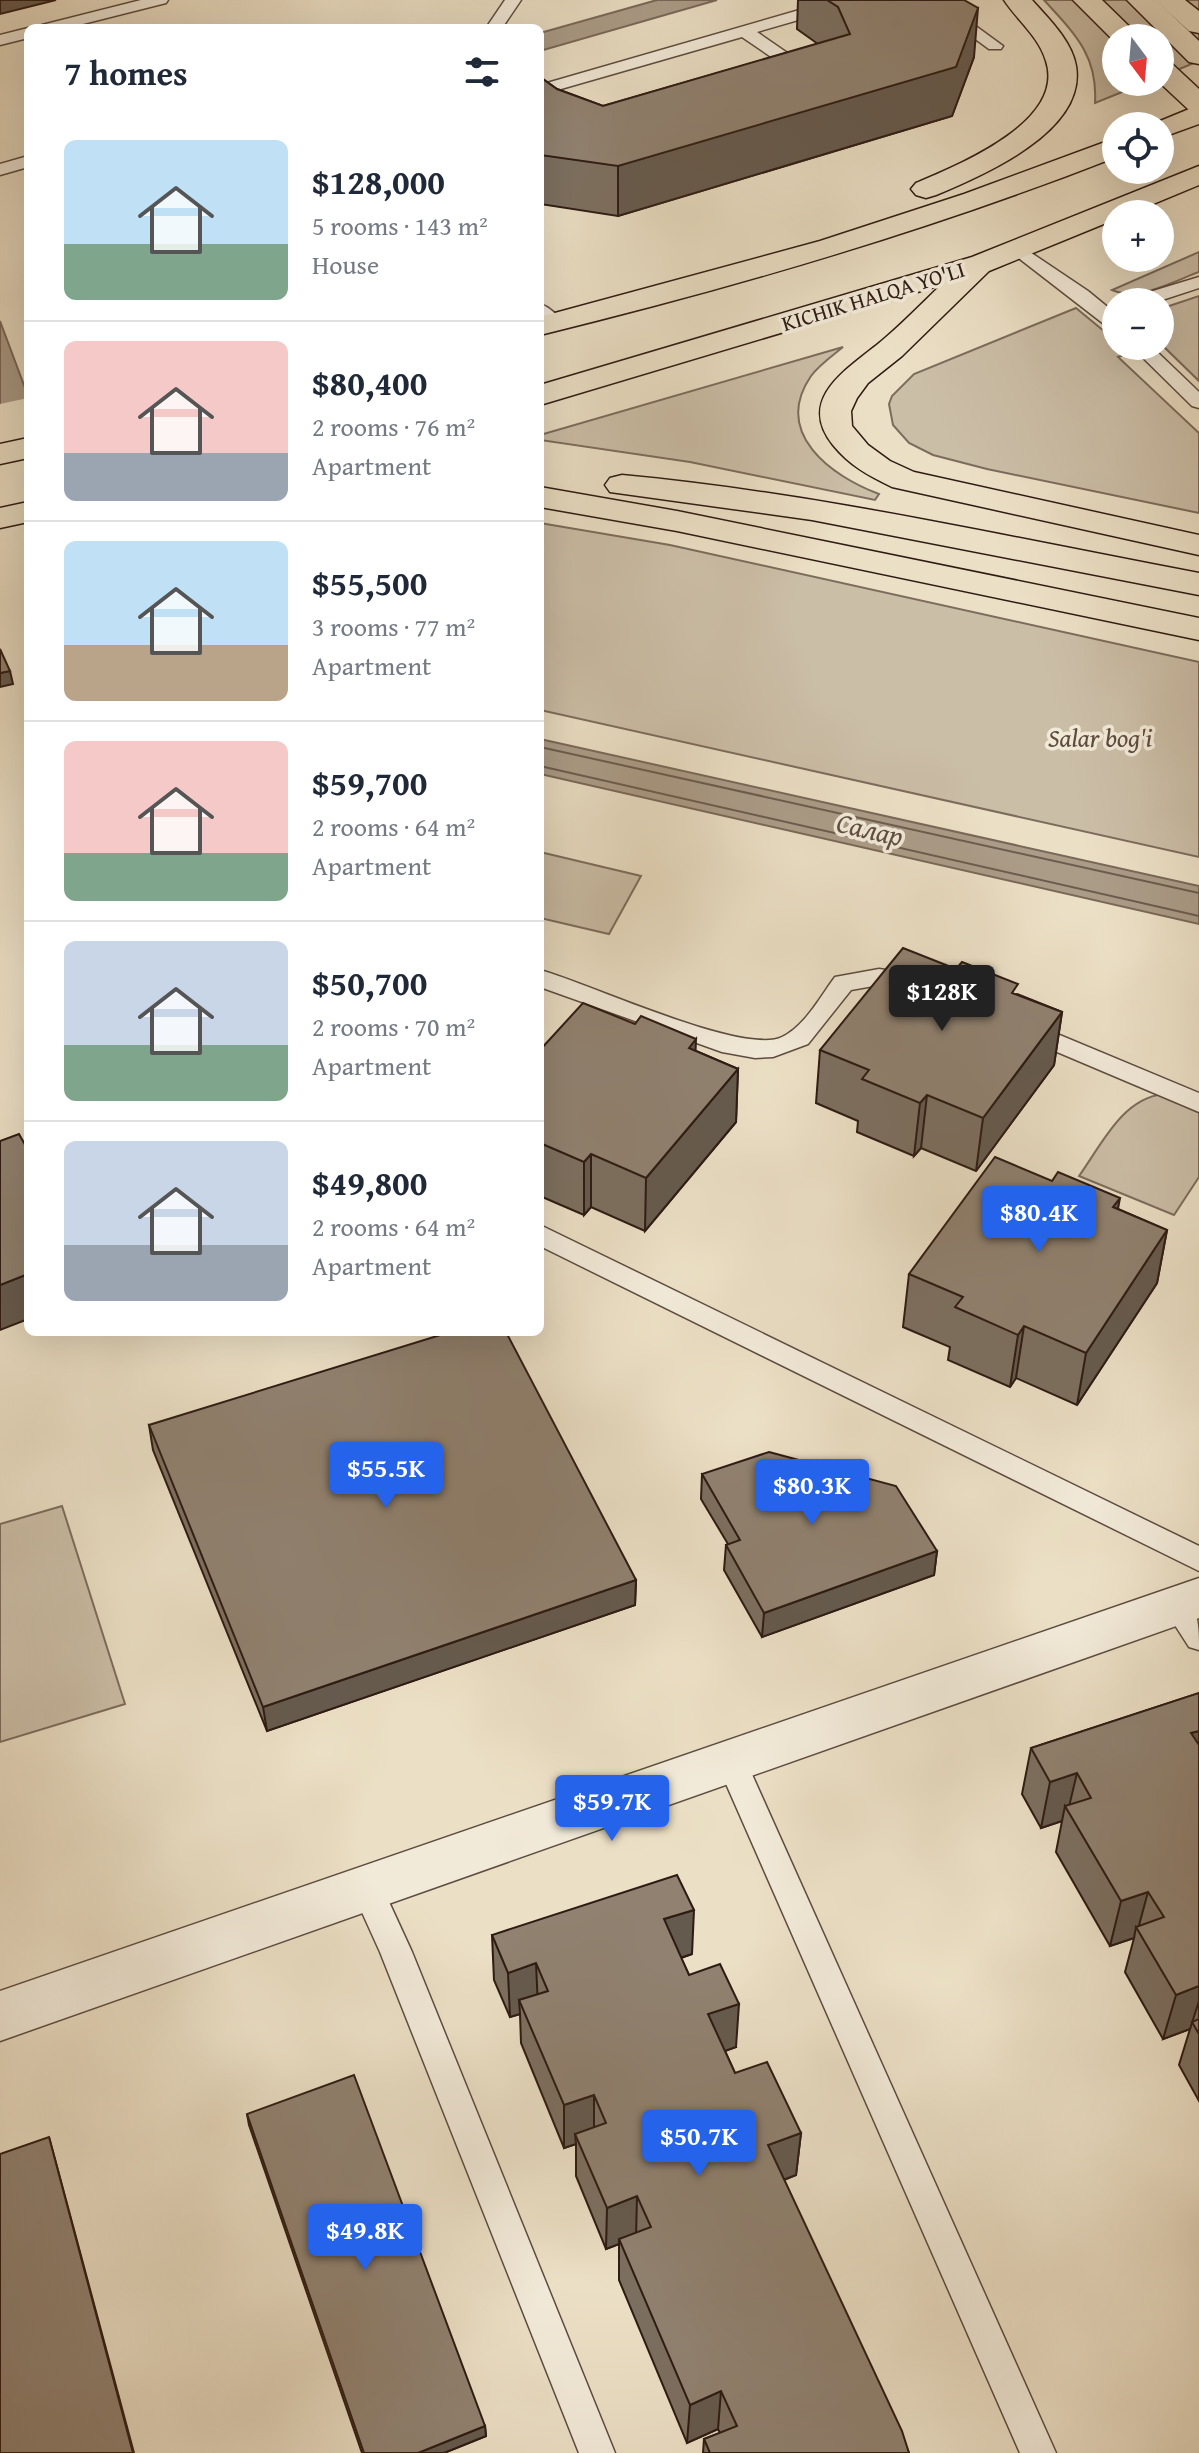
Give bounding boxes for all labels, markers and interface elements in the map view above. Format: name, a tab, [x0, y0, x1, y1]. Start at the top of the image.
north arrow	[1102, 24, 1174, 96]
map controls	[1102, 24, 1174, 360]
text: 7 homes	[64, 48, 188, 97]
icon: filters	[460, 50, 504, 94]
button: locate	[1102, 112, 1174, 184]
text: $128,000	[312, 157, 445, 206]
icon: home	[128, 172, 224, 268]
button: +	[1102, 200, 1174, 272]
text: 5 rooms · 143 m²	[312, 206, 488, 245]
text: House	[312, 245, 379, 284]
street label: KICHIK HALQA YO'LI	[777, 253, 969, 339]
button: −	[1102, 288, 1174, 360]
text: $80,400	[312, 358, 427, 407]
icon: home	[128, 373, 224, 469]
text: 2 rooms · 76 m²	[312, 407, 475, 446]
text: Apartment	[312, 446, 431, 485]
text: $55,500	[312, 558, 427, 607]
icon: home	[128, 573, 224, 669]
text: 3 rooms · 77 m²	[312, 607, 475, 646]
text: Apartment	[312, 646, 431, 685]
park label: Salar bog'i	[1048, 718, 1153, 757]
text: $59,700	[312, 758, 427, 807]
icon: home	[128, 773, 224, 869]
water label: Салар	[833, 801, 908, 856]
text: 2 rooms · 64 m²	[312, 807, 475, 846]
text: Apartment	[312, 846, 431, 885]
text: $50,700	[312, 958, 427, 1007]
pin: $128K	[886, 965, 998, 1033]
text: $128K	[907, 971, 977, 1010]
icon: home	[128, 973, 224, 1069]
text: 2 rooms · 70 m²	[312, 1007, 475, 1046]
text: Apartment	[312, 1046, 431, 1085]
text: $49,800	[312, 1158, 427, 1207]
icon: home	[128, 1173, 224, 1269]
pin: $80.4K	[974, 1186, 1104, 1254]
text: $80.4K	[1000, 1192, 1078, 1231]
text: 2 rooms · 64 m²	[312, 1207, 475, 1246]
text: Apartment	[312, 1246, 431, 1285]
pin: $55.5K	[321, 1442, 451, 1510]
text: $55.5K	[347, 1448, 425, 1487]
pin: $80.3K	[747, 1459, 877, 1527]
text: $80.3K	[773, 1465, 851, 1504]
pin: $59.7K	[547, 1775, 677, 1843]
text: $59.7K	[573, 1781, 651, 1820]
pin: $50.7K	[634, 2110, 764, 2178]
text: $50.7K	[660, 2116, 738, 2155]
pin: $49.8K	[300, 2204, 430, 2272]
text: $49.8K	[326, 2210, 404, 2249]

